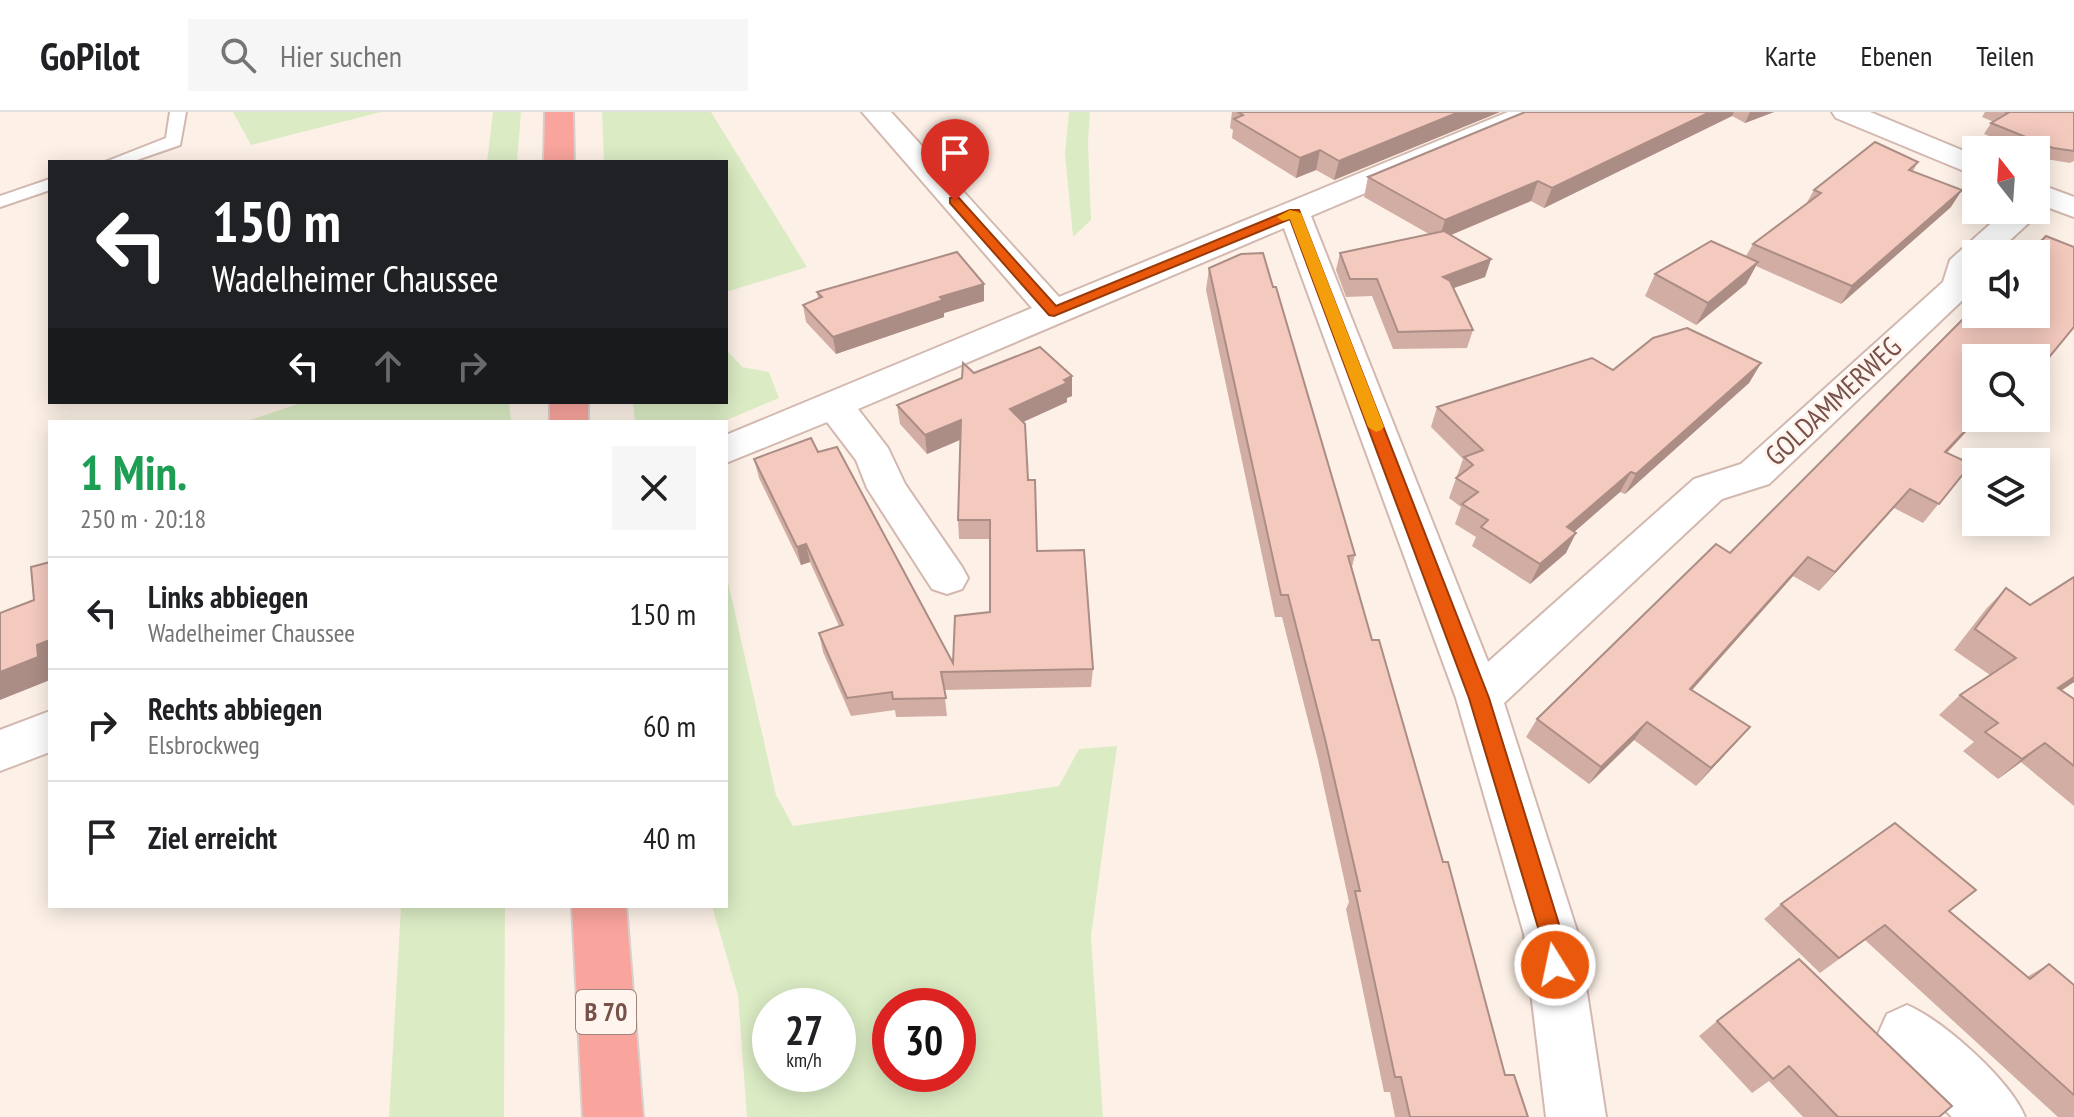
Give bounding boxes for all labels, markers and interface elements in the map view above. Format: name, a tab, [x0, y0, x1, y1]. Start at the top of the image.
search box	[188, 19, 748, 91]
text: GoPilot	[40, 31, 140, 80]
icon: search	[216, 33, 260, 77]
text: Hier suchen	[280, 36, 402, 75]
text: Karte	[1765, 37, 1816, 74]
text: Ebenen	[1860, 37, 1932, 74]
text: Teilen	[1976, 37, 2034, 74]
pin	[921, 119, 989, 201]
icon: arrive	[933, 131, 977, 175]
north arrow	[1962, 136, 2050, 224]
map controls	[1962, 136, 2050, 536]
text: 150 m	[212, 185, 341, 257]
icon: left	[80, 192, 184, 296]
button: sound	[1962, 240, 2050, 328]
text: Wadelheimer Chaussee	[212, 255, 499, 302]
street label: GOLDAMMERWEG	[1757, 328, 1909, 473]
icon: left	[282, 344, 326, 388]
icon: ahead	[366, 344, 410, 388]
icon: right	[450, 344, 494, 388]
button: search	[1962, 344, 2050, 432]
text: 1 Min.	[80, 441, 187, 503]
button: close	[612, 446, 696, 530]
button: layers	[1962, 448, 2050, 536]
text: 250 m · 20:18	[80, 502, 206, 535]
text: Links abbiegen	[148, 577, 308, 616]
icon: left	[80, 591, 124, 635]
text: 150 m	[630, 594, 696, 633]
text: Wadelheimer Chaussee	[148, 616, 355, 649]
text: Rechts abbiegen	[148, 689, 322, 728]
icon: right	[80, 703, 124, 747]
text: 60 m	[643, 706, 696, 745]
text: Elsbrockweg	[148, 728, 260, 761]
icon: arrive	[80, 815, 124, 859]
text: Ziel erreicht	[148, 818, 277, 857]
text: 40 m	[643, 818, 696, 857]
position arrow	[1513, 923, 1597, 1007]
speed limit sign: 30	[872, 988, 976, 1092]
road number: B 70	[576, 990, 636, 1034]
text: 27	[785, 1004, 823, 1056]
text: km/h	[786, 1047, 822, 1073]

